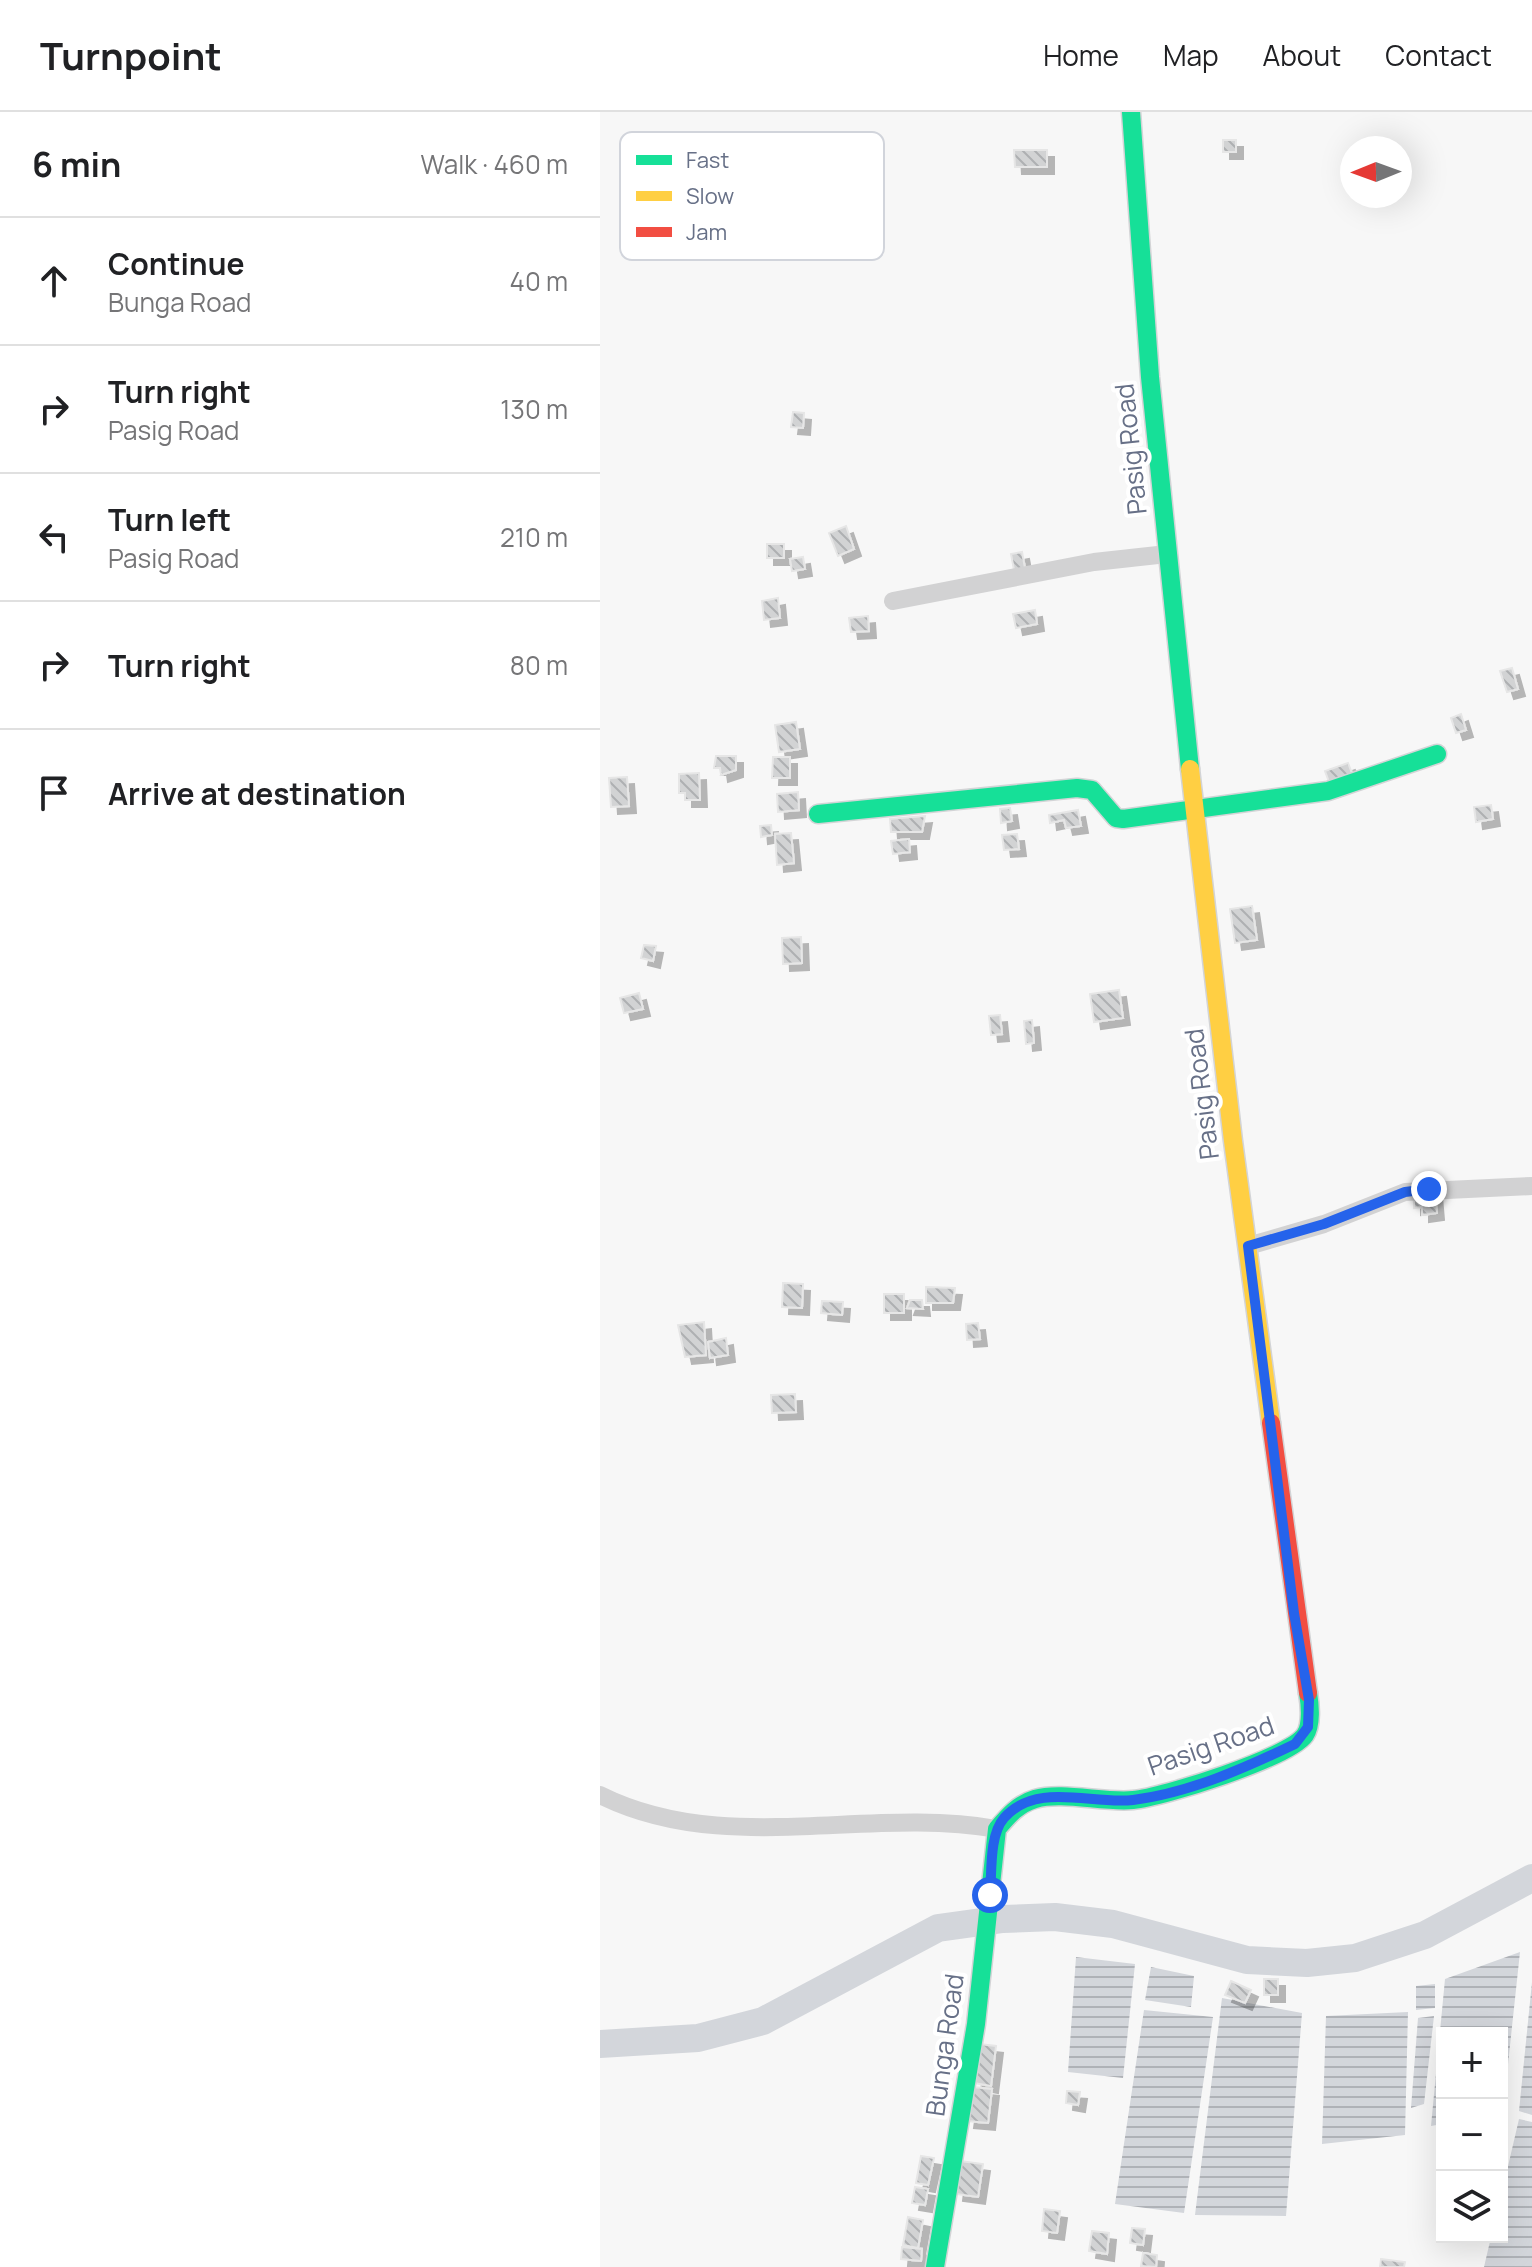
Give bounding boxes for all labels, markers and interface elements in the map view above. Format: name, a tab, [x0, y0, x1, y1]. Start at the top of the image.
text: Turnpoint	[40, 29, 222, 81]
text: Home	[1043, 36, 1119, 74]
text: Map	[1163, 36, 1219, 74]
text: About	[1263, 36, 1341, 74]
text: Contact	[1385, 36, 1492, 74]
legend	[620, 132, 884, 260]
north arrow	[1340, 136, 1412, 208]
text: 6 min	[32, 141, 121, 187]
text: Fast	[686, 145, 729, 175]
text: Walk · 460 m	[421, 146, 568, 182]
text: Slow	[686, 181, 734, 211]
text: Jam	[686, 217, 727, 247]
text: Continue	[108, 243, 244, 284]
icon: ahead	[32, 259, 76, 303]
text: 40 m	[510, 263, 568, 299]
text: Bunga Road	[108, 284, 251, 320]
text: Turn right	[108, 371, 251, 412]
street label: Pasig Road	[1105, 382, 1155, 516]
icon: right	[32, 387, 76, 431]
text: 130 m	[500, 391, 568, 427]
text: Pasig Road	[108, 412, 239, 448]
text: Turn left	[108, 499, 231, 540]
icon: left	[32, 515, 76, 559]
text: 210 m	[500, 519, 568, 555]
text: Pasig Road	[108, 540, 239, 576]
icon: right	[32, 643, 76, 687]
text: Turn right	[108, 645, 251, 686]
text: 80 m	[510, 647, 568, 683]
icon: arrive	[32, 771, 76, 815]
text: Arrive at destination	[108, 773, 406, 814]
street label: Pasig Road	[1175, 1027, 1227, 1162]
route end	[1411, 1171, 1447, 1207]
street label: Pasig Road	[1143, 1707, 1279, 1783]
route start	[972, 1877, 1008, 1913]
street label: Bunga Road	[916, 1971, 972, 2118]
map controls	[1436, 2027, 1508, 2243]
button: +	[1436, 2027, 1508, 2099]
button: −	[1436, 2099, 1508, 2171]
button: layers	[1436, 2171, 1508, 2243]

